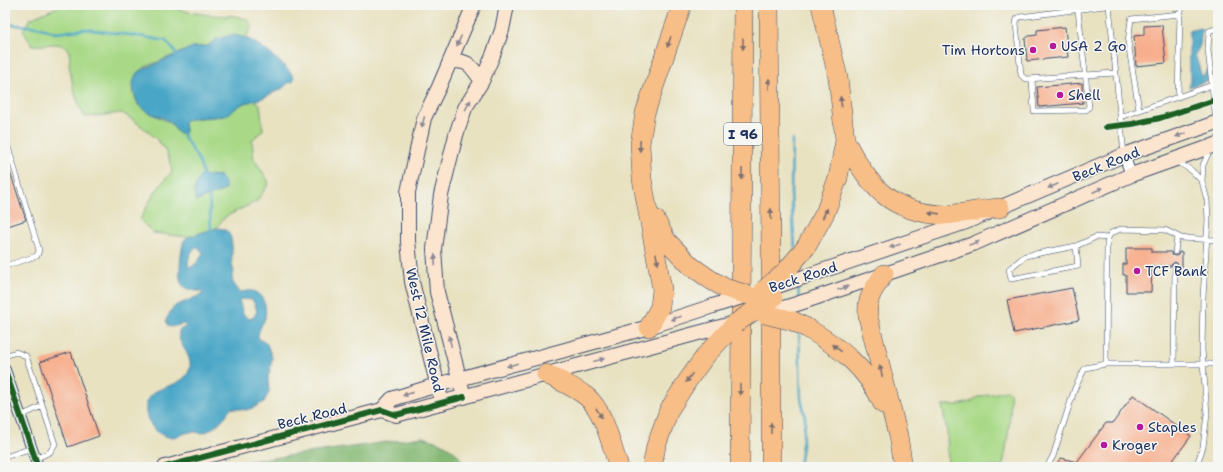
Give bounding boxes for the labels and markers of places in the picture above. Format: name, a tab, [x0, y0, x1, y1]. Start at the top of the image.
place label: USA 2 Go	[1061, 37, 1127, 55]
place label: Tim Hortons	[942, 41, 1025, 59]
marker: USA 2 Go	[1048, 41, 1058, 51]
marker: Tim Hortons	[1028, 45, 1038, 55]
place label: Shell	[1068, 86, 1101, 104]
marker: Shell	[1055, 90, 1065, 100]
place label: TCF Bank	[1145, 262, 1207, 280]
marker: TCF Bank	[1132, 266, 1142, 276]
place label: Staples	[1148, 418, 1197, 436]
marker: Staples	[1135, 422, 1145, 432]
place label: Kroger	[1112, 436, 1158, 454]
marker: Kroger	[1099, 440, 1109, 450]

